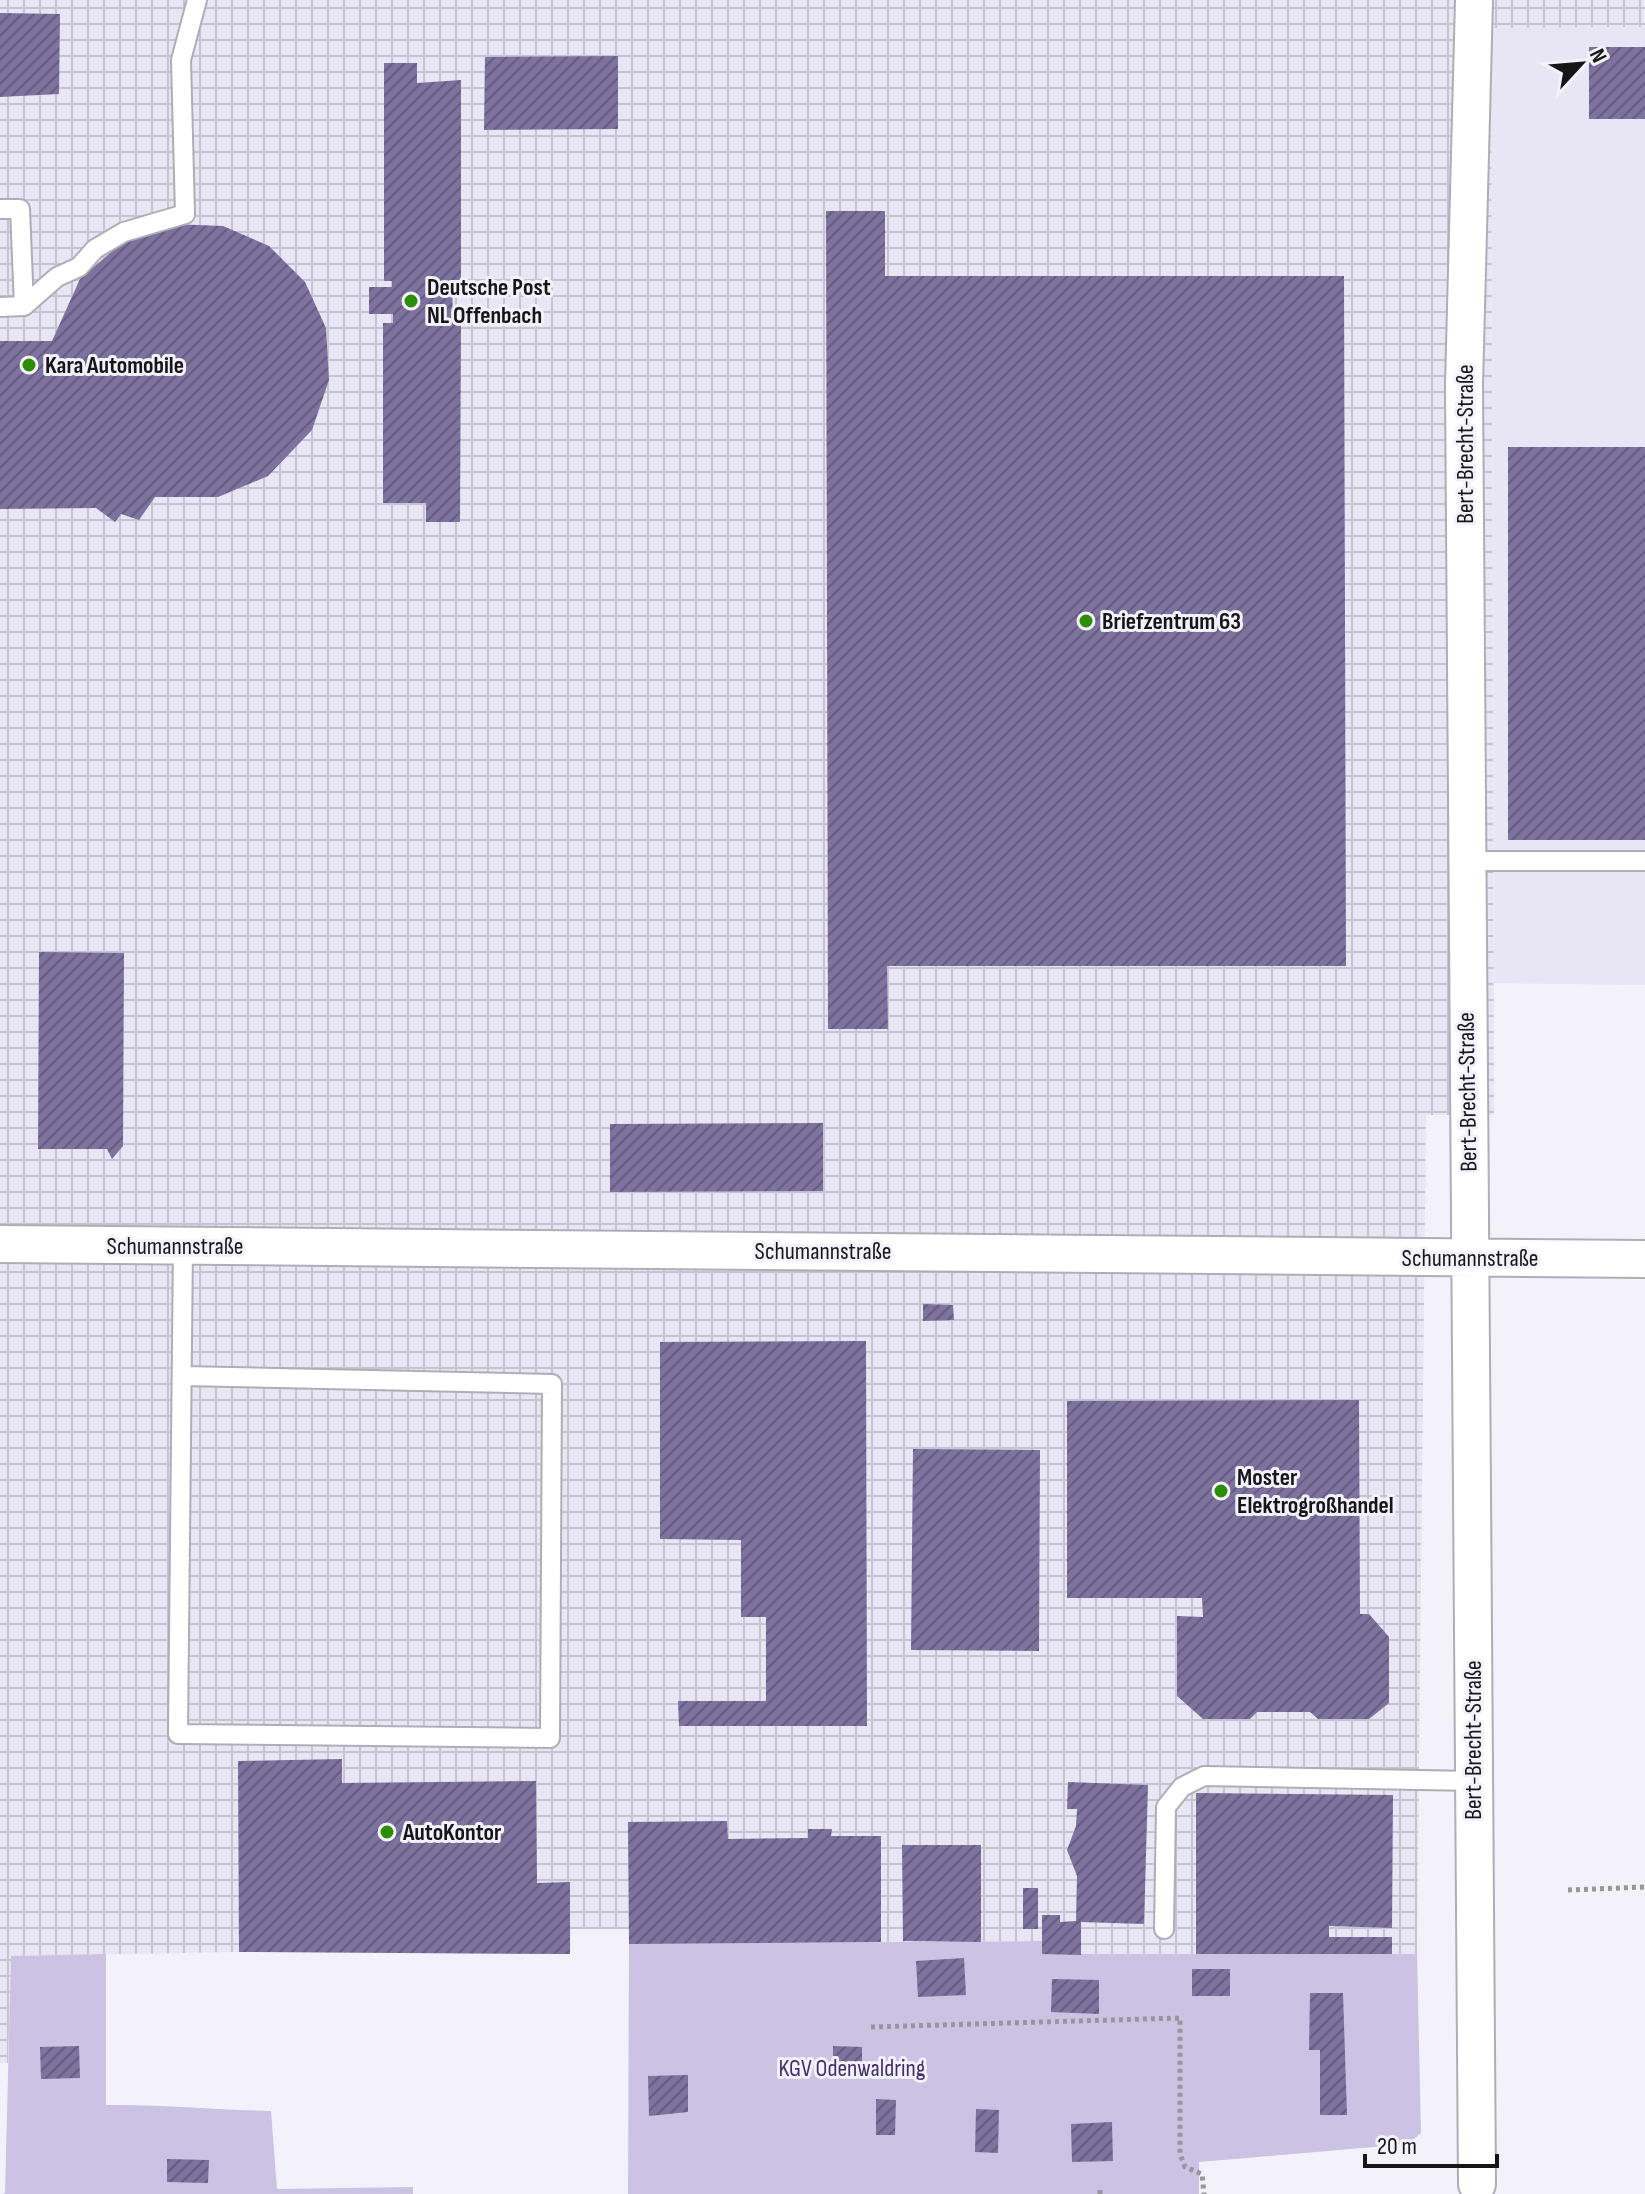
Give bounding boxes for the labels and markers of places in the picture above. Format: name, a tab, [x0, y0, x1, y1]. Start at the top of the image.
place label: Deutsche Post NL Offenbach	[427, 273, 551, 330]
marker: Deutsche Post NL Offenbach	[402, 292, 420, 310]
place label: Kara Automobile	[45, 351, 184, 380]
marker: Kara Automobile	[20, 356, 38, 374]
place label: Briefzentrum 63	[1102, 607, 1241, 636]
marker: Briefzentrum 63	[1077, 612, 1095, 630]
place label: Moster Elektrogroßhandel	[1237, 1463, 1394, 1520]
marker: Moster Elektrogroßhandel	[1212, 1482, 1230, 1500]
place label: AutoKontor	[402, 1818, 502, 1847]
marker: AutoKontor	[378, 1823, 396, 1841]

